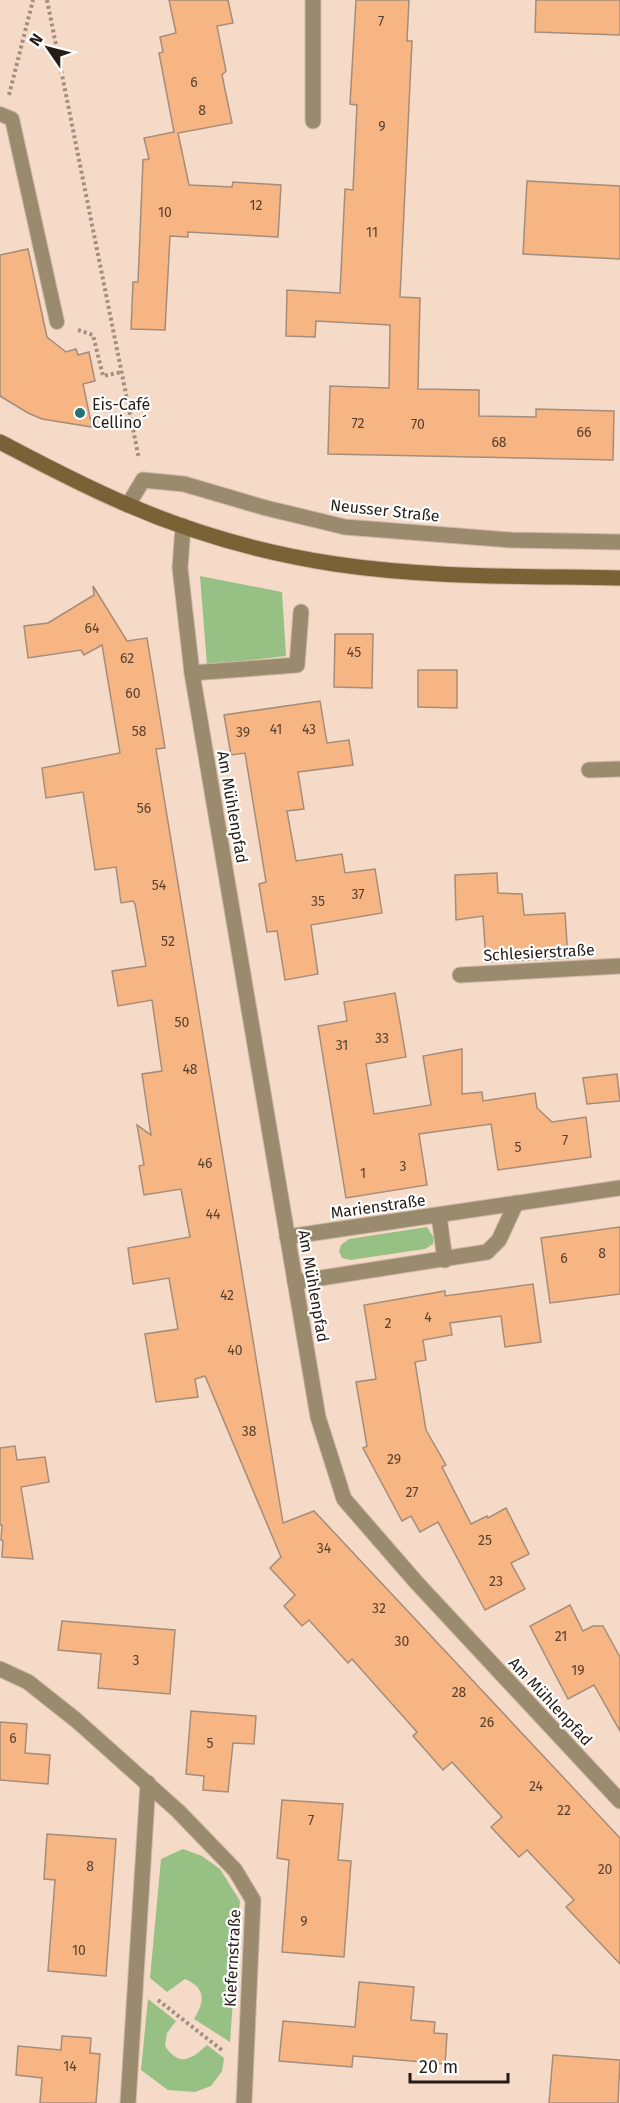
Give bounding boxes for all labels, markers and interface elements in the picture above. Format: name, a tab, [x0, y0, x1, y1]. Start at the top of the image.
house number: 7	[378, 13, 384, 30]
north arrow	[18, 18, 78, 78]
text: N	[25, 30, 47, 49]
house number: 6	[190, 74, 198, 91]
house number: 8	[198, 102, 206, 119]
house number: 9	[378, 118, 386, 135]
house number: 12	[250, 197, 263, 214]
house number: 10	[158, 204, 172, 221]
house number: 11	[366, 224, 378, 241]
place label: Eis-Café Cellino´	[92, 395, 150, 432]
marker: Eis-Café Cellino´	[73, 406, 87, 420]
house number: 72	[352, 415, 365, 432]
house number: 70	[411, 416, 425, 433]
house number: 66	[577, 424, 591, 441]
house number: 68	[491, 434, 507, 451]
street label: Neusser Straße	[329, 495, 441, 526]
house number: 64	[85, 620, 100, 637]
house number: 45	[347, 644, 361, 661]
house number: 62	[120, 650, 134, 667]
house number: 60	[125, 685, 141, 702]
house number: 41	[270, 721, 282, 738]
house number: 43	[302, 721, 316, 738]
house number: 58	[132, 723, 147, 740]
house number: 39	[236, 724, 250, 741]
street label: Am Mühlenpfad	[213, 749, 252, 865]
house number: 56	[137, 800, 151, 817]
house number: 54	[152, 877, 167, 894]
house number: 37	[351, 886, 365, 903]
house number: 35	[311, 893, 325, 910]
house number: 52	[161, 933, 175, 950]
street label: Schlesierstraße	[483, 940, 595, 965]
house number: 50	[175, 1014, 190, 1031]
house number: 33	[375, 1030, 389, 1047]
house number: 31	[336, 1037, 348, 1054]
house number: 48	[182, 1061, 198, 1078]
house number: 7	[562, 1132, 568, 1149]
house number: 5	[514, 1139, 522, 1156]
house number: 46	[198, 1155, 212, 1172]
house number: 3	[400, 1158, 407, 1175]
house number: 1	[360, 1165, 366, 1182]
street label: Marienstraße	[329, 1190, 427, 1223]
house number: 44	[206, 1206, 221, 1223]
street label: Am Mühlenpfad	[294, 1228, 333, 1344]
house number: 8	[598, 1245, 606, 1262]
house number: 6	[560, 1250, 568, 1267]
house number: 42	[220, 1287, 234, 1304]
house number: 4	[424, 1309, 432, 1326]
house number: 2	[385, 1315, 392, 1332]
house number: 40	[227, 1342, 243, 1359]
house number: 38	[242, 1423, 257, 1440]
house number: 29	[387, 1451, 401, 1468]
house number: 27	[405, 1484, 419, 1501]
house number: 25	[478, 1532, 492, 1549]
house number: 34	[317, 1540, 332, 1557]
house number: 23	[489, 1573, 503, 1590]
house number: 32	[372, 1600, 386, 1617]
house number: 21	[555, 1628, 567, 1645]
house number: 30	[395, 1633, 410, 1650]
house number: 3	[133, 1652, 140, 1669]
street label: Am Mühlenpfad	[505, 1653, 596, 1749]
house number: 19	[571, 1662, 585, 1679]
house number: 28	[452, 1684, 467, 1701]
house number: 26	[480, 1714, 494, 1731]
house number: 6	[9, 1730, 17, 1747]
house number: 5	[206, 1735, 214, 1752]
house number: 24	[529, 1778, 544, 1795]
house number: 22	[557, 1802, 571, 1819]
house number: 7	[308, 1812, 314, 1829]
house number: 8	[86, 1858, 94, 1875]
house number: 20	[598, 1861, 613, 1878]
street label: Kiefernstraße	[220, 1909, 245, 2007]
house number: 9	[300, 1913, 308, 1930]
house number: 10	[72, 1942, 86, 1959]
scale bar	[410, 2046, 508, 2084]
text: 20 m	[419, 2056, 458, 2078]
house number: 14	[63, 2058, 77, 2075]

